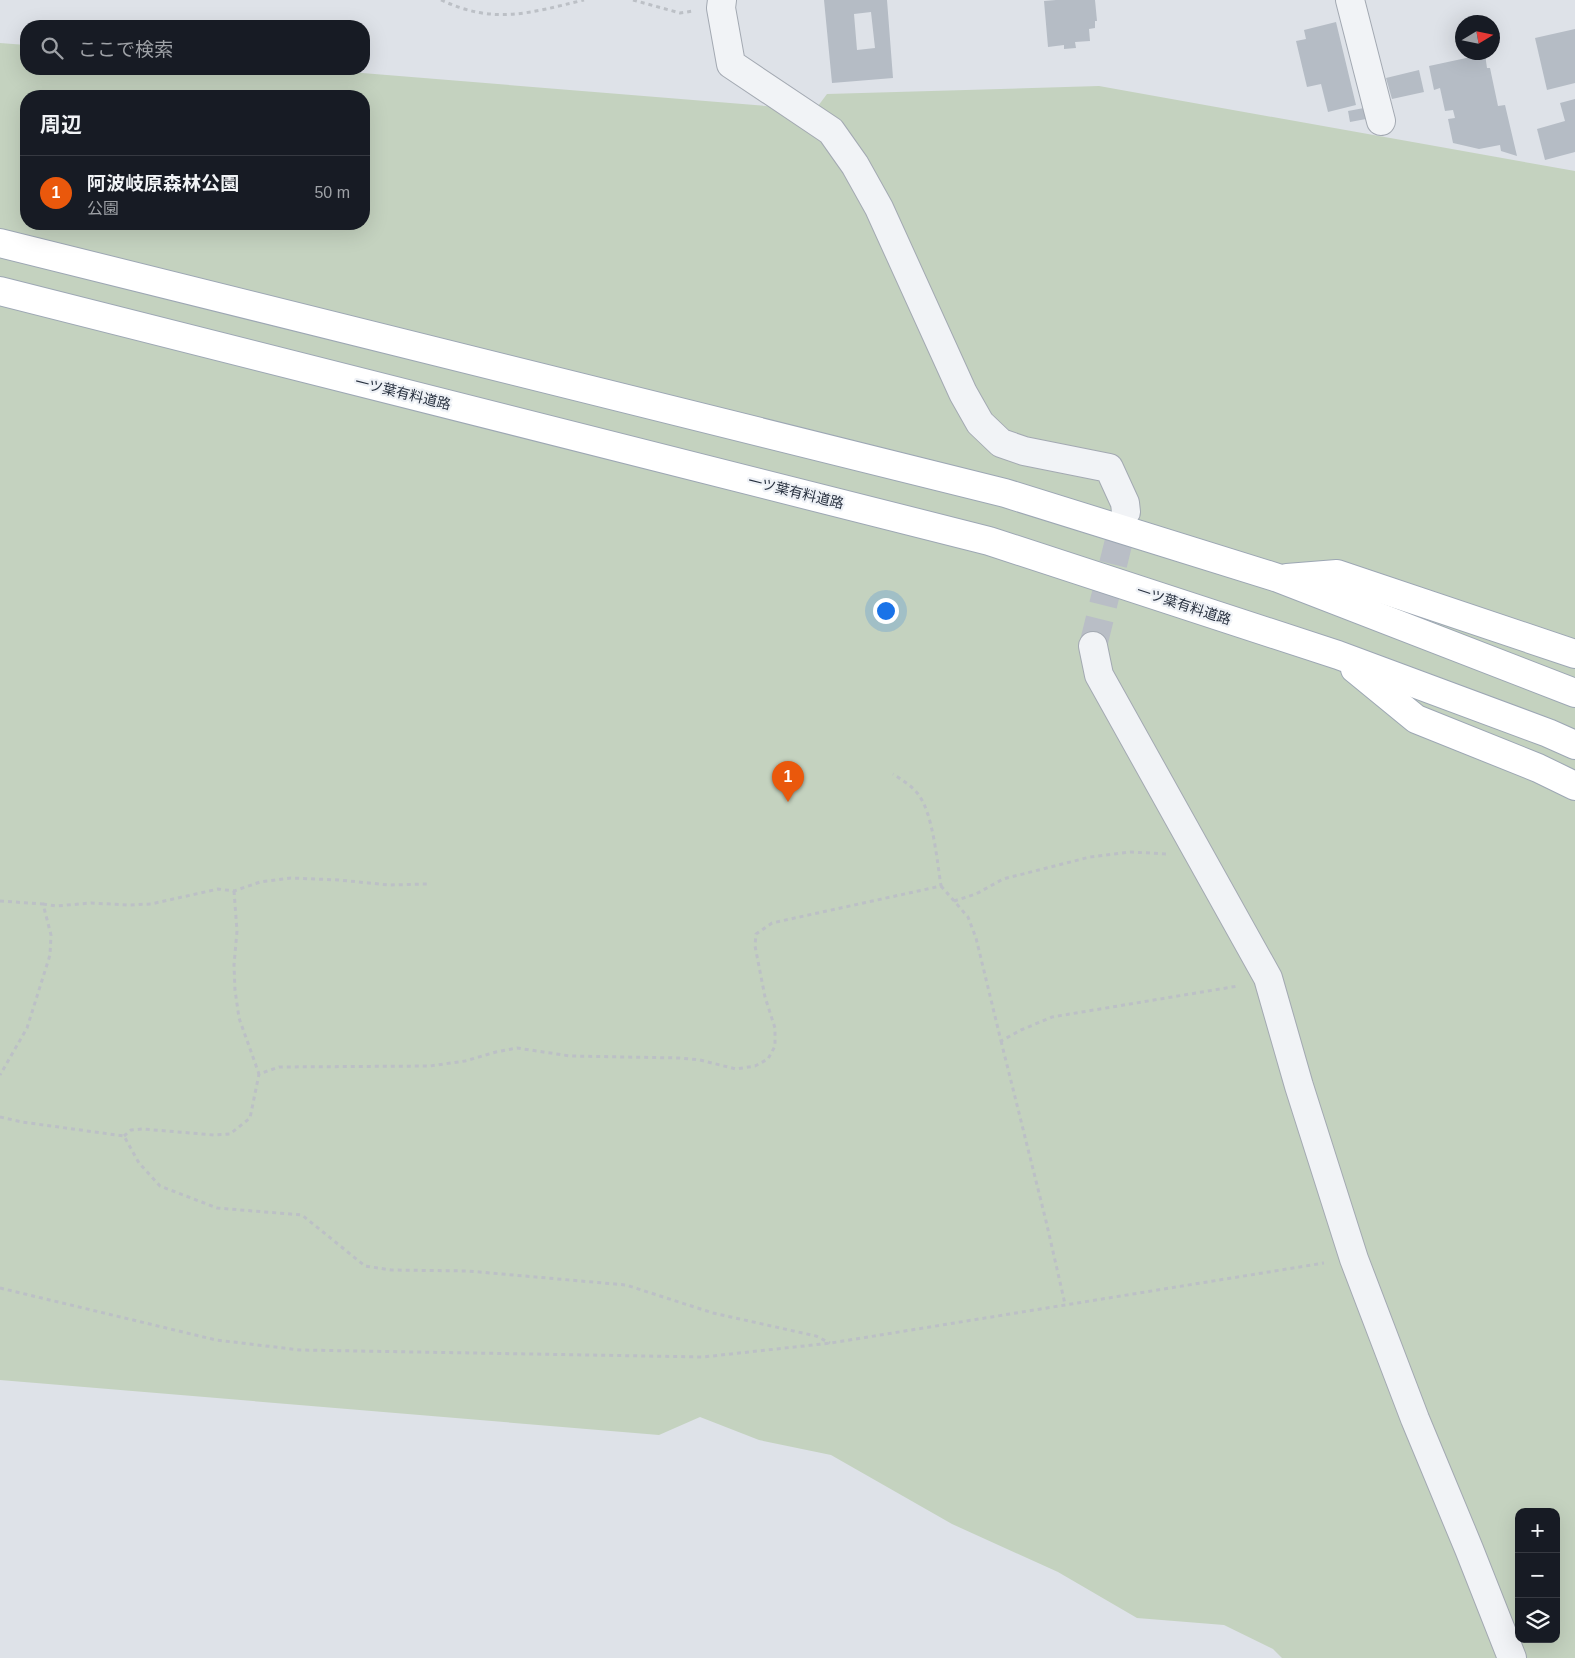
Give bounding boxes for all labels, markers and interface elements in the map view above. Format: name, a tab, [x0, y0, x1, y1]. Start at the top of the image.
north arrow	[1455, 15, 1500, 60]
search box	[20, 20, 370, 75]
icon: search	[38, 34, 66, 62]
text: ここで検索	[78, 39, 173, 60]
text: 周辺	[40, 113, 82, 136]
text: 阿波岐原森林公園	[87, 173, 239, 194]
text: 1	[52, 184, 60, 201]
text: 50 m	[314, 184, 350, 201]
text: 公園	[87, 200, 119, 217]
street label: 一ツ葉有料道路	[354, 373, 452, 413]
street label: 一ツ葉有料道路	[747, 472, 845, 512]
street label: 一ツ葉有料道路	[1135, 582, 1233, 628]
your location	[873, 598, 899, 624]
pin: 1	[772, 761, 804, 802]
map controls	[1515, 1508, 1560, 1643]
button: +	[1515, 1508, 1560, 1553]
button: −	[1515, 1553, 1560, 1598]
button: layers	[1515, 1598, 1560, 1643]

